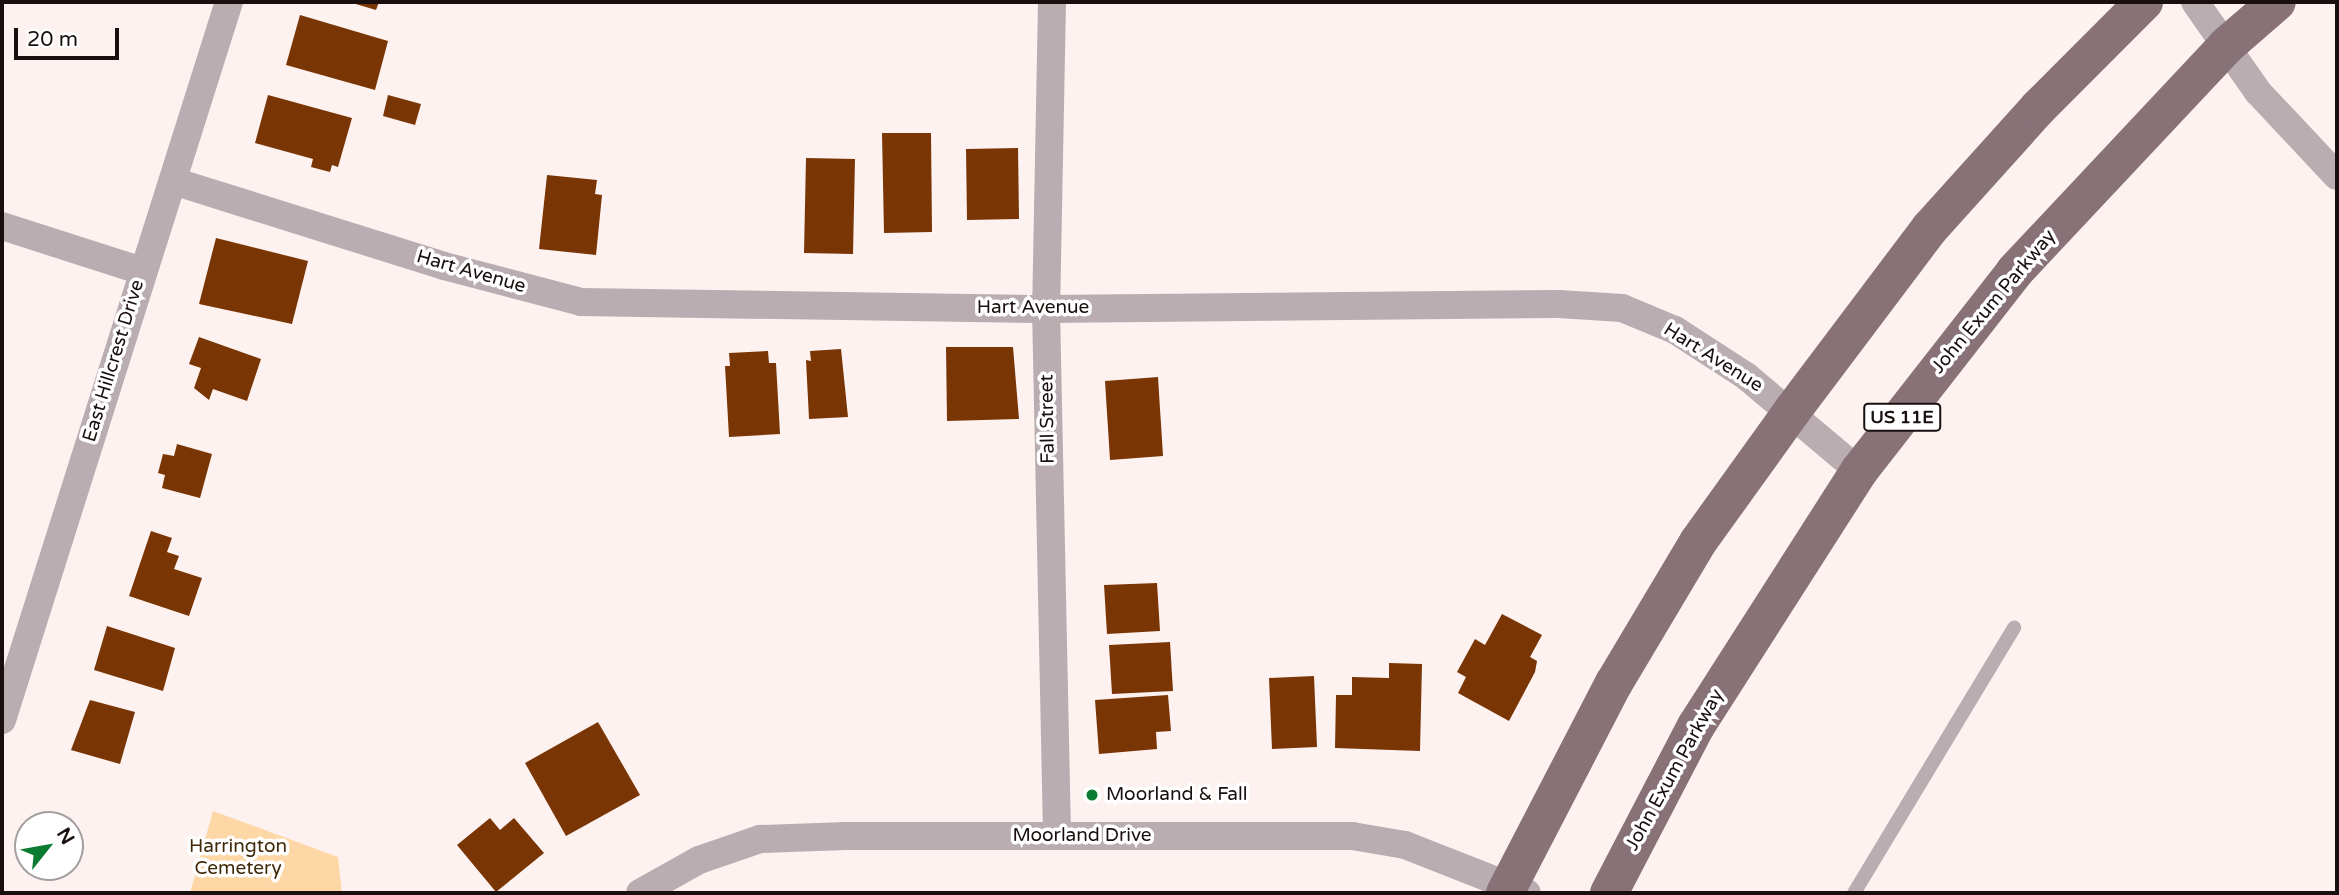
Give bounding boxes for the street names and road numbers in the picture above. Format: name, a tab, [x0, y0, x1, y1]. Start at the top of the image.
street label: John Exum Parkway	[1927, 225, 2061, 379]
street label: Hart Avenue	[414, 246, 528, 298]
street label: East Hillcrest Drive	[79, 277, 149, 445]
street label: Hart Avenue	[977, 297, 1089, 319]
street label: Hart Avenue	[1659, 319, 1767, 397]
street label: Fall Street	[1036, 374, 1060, 464]
road number: US 11E	[1862, 402, 1942, 432]
street label: John Exum Parkway	[1621, 685, 1729, 855]
street label: Moorland Drive	[1012, 825, 1152, 847]

